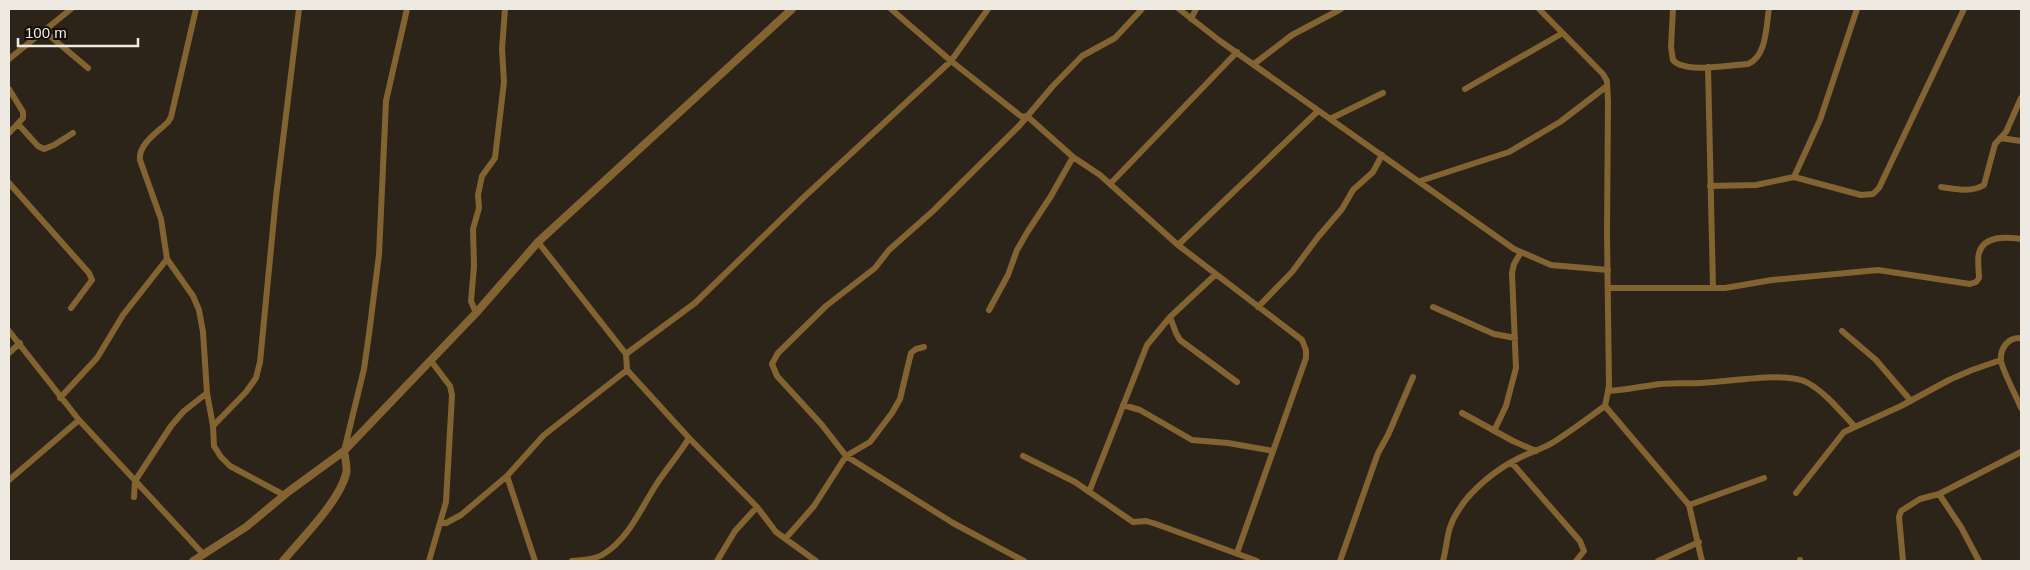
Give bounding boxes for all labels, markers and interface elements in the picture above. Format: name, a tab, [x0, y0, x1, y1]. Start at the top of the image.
scale bar	[18, 15, 138, 47]
text: 100 m	[25, 24, 67, 41]

